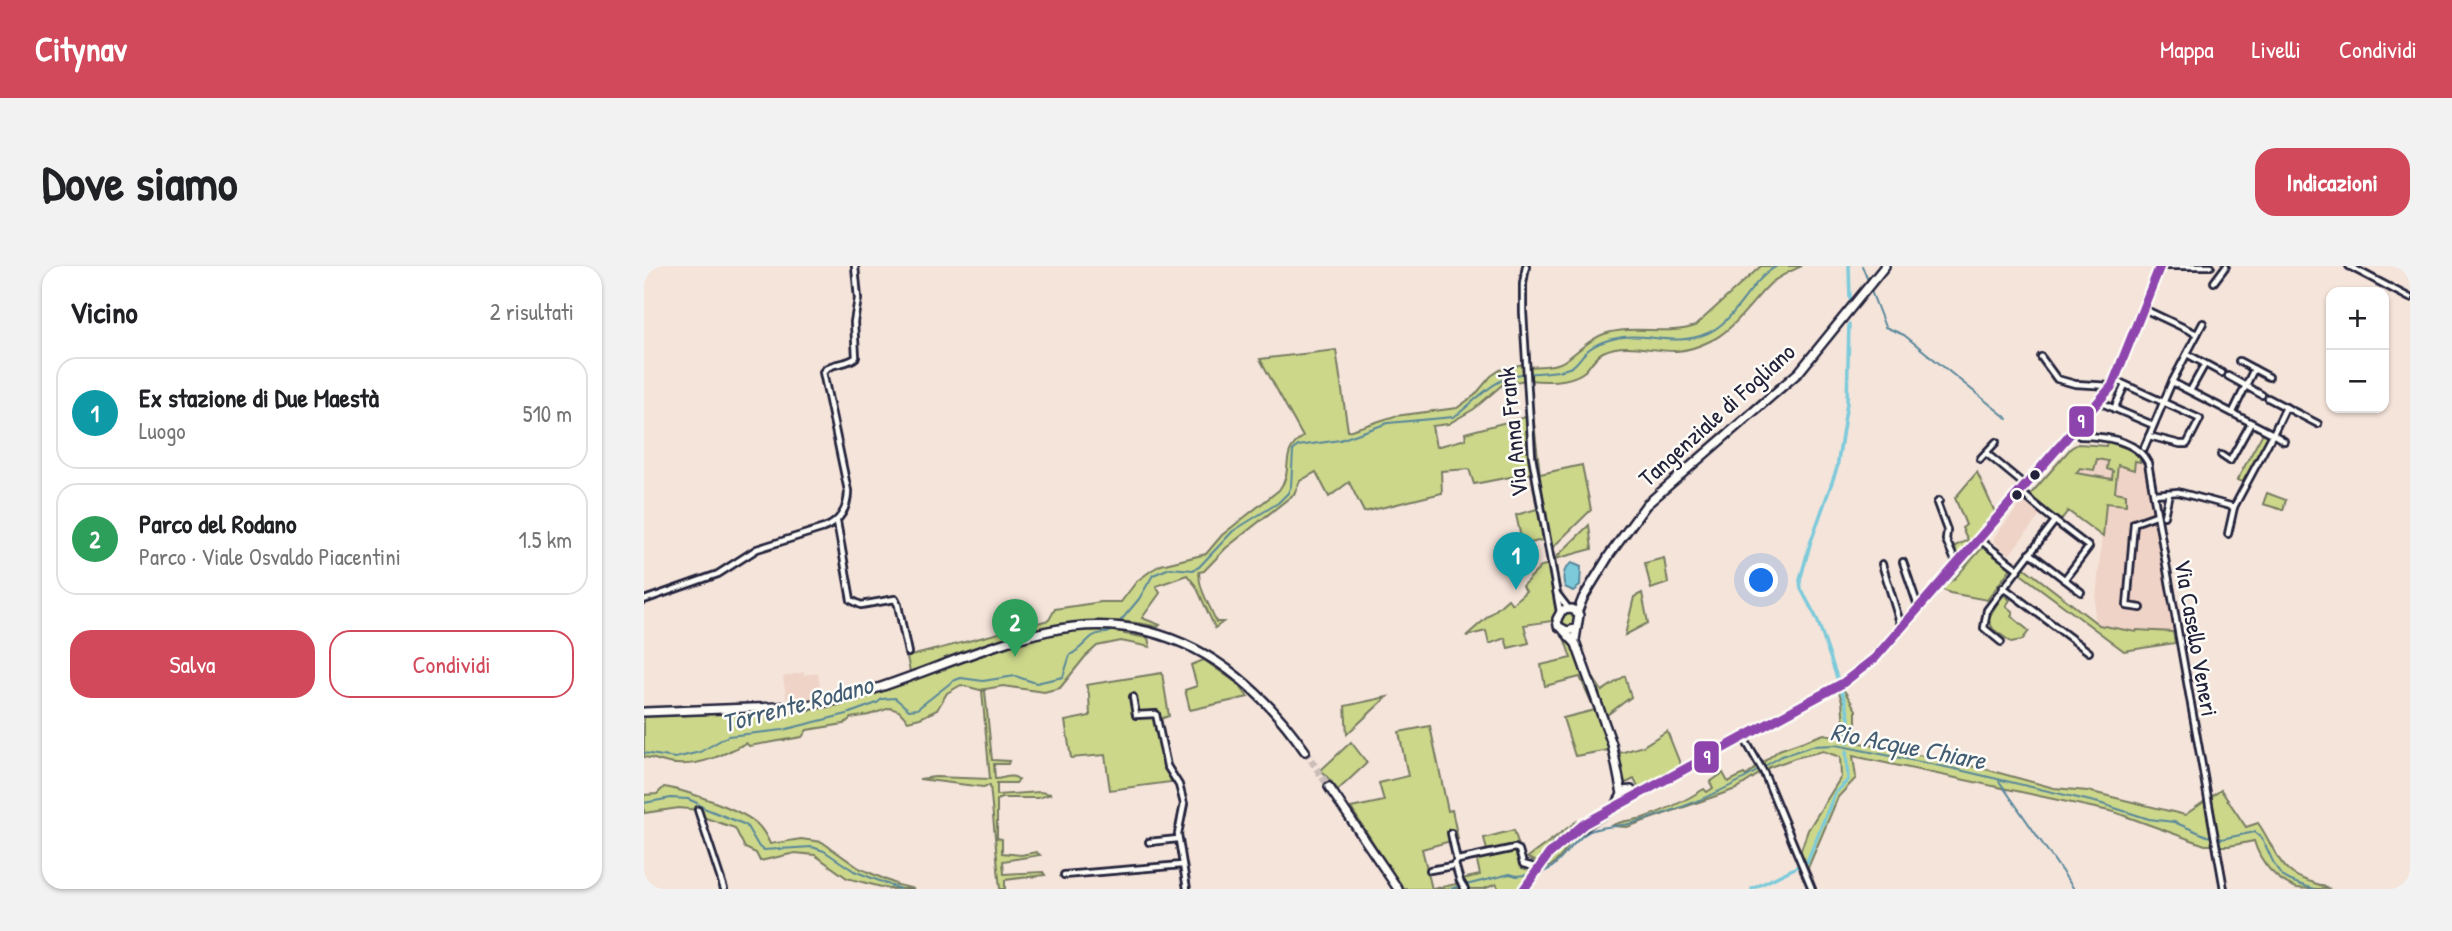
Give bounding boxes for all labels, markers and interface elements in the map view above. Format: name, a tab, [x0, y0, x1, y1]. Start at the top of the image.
text: Citynav	[35, 27, 127, 71]
text: Mappa	[2160, 33, 2214, 65]
text: Livelli	[2252, 33, 2301, 65]
text: Condividi	[2339, 33, 2417, 65]
button: Indicazioni	[2255, 148, 2410, 216]
text: Dove siamo	[42, 149, 238, 215]
map controls	[2326, 287, 2389, 413]
button: +	[2326, 287, 2389, 350]
text: Vicino	[70, 292, 138, 332]
text: 2 risultati	[490, 296, 574, 327]
street label: Tangenziale di Fogliano	[1631, 335, 1802, 493]
button: −	[2326, 350, 2389, 413]
street label: Via Anna Frank	[1489, 365, 1535, 499]
text: Ex stazione di Due Maestà	[139, 380, 379, 415]
text: 1	[91, 398, 99, 429]
text: 510 m	[523, 398, 572, 429]
line badge: 9	[2068, 405, 2095, 438]
text: 9	[2078, 408, 2085, 434]
text: Luogo	[139, 415, 186, 446]
unlabelled marker	[2028, 468, 2042, 482]
unlabelled marker	[2010, 488, 2024, 502]
text: Parco del Rodano	[139, 506, 296, 541]
text: 2	[90, 524, 100, 555]
text: 1.5 km	[519, 524, 572, 555]
pin: 1	[1493, 532, 1539, 590]
text: Parco · Viale Osvaldo Piacentini	[139, 541, 401, 572]
street label: Via Casello Veneri	[2167, 557, 2227, 719]
your location	[1744, 563, 1778, 597]
pin: 2	[992, 599, 1038, 657]
button: Salva	[70, 630, 315, 698]
button: Condividi	[329, 630, 574, 698]
water label: Torrente Rodano	[718, 666, 879, 740]
water label: Rio Acque Chiare	[1827, 713, 1990, 779]
line badge: 9	[1693, 740, 1720, 774]
text: 9	[1704, 744, 1711, 770]

